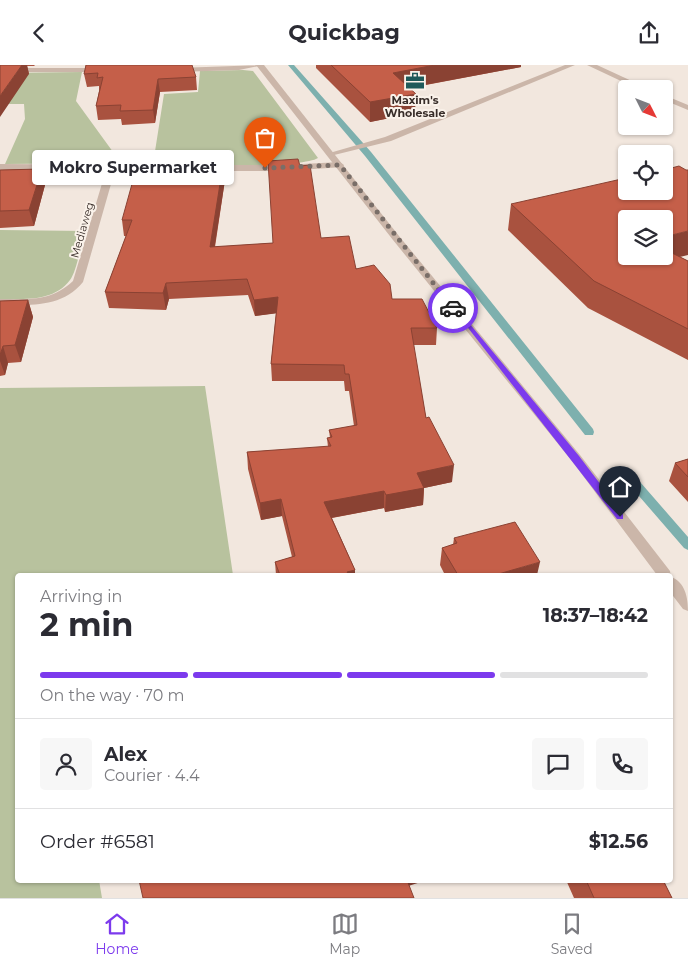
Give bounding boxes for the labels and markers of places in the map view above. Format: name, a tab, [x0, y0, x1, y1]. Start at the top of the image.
office icon: Maxim's Wholesale	[404, 70, 426, 92]
place label: Maxim's Wholesale	[385, 93, 445, 120]
pin	[244, 117, 286, 168]
callout: Mokro Supermarket	[32, 151, 235, 185]
pin	[599, 466, 641, 517]

